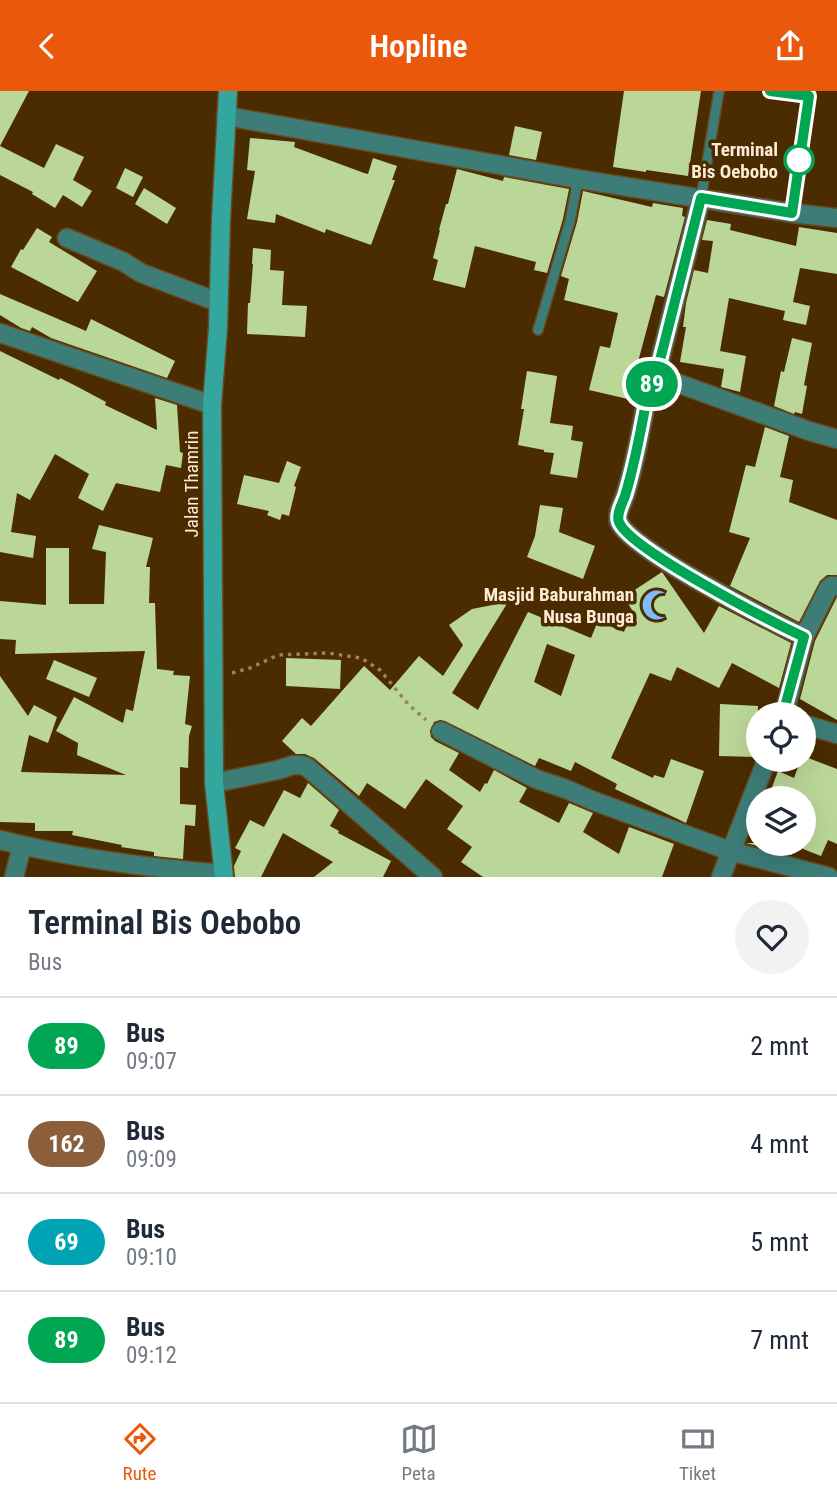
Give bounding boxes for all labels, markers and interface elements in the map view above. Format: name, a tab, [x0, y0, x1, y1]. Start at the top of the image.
icon: back	[28, 27, 66, 65]
text: Hopline	[369, 27, 468, 65]
icon: share	[771, 27, 809, 65]
place label: Terminal Bis Oebobo	[691, 138, 778, 183]
marker: Terminal Bis Oebobo	[784, 145, 814, 175]
line badge: 89	[620, 361, 684, 407]
text: 89	[640, 370, 664, 398]
street label: Jalan Thamrin	[180, 431, 203, 537]
place label: Masjid Baburahman Nusa Bunga	[484, 583, 634, 628]
mosque icon: Masjid Baburahman Nusa Bunga	[640, 588, 674, 622]
map controls	[746, 702, 816, 856]
button: locate	[746, 702, 816, 772]
button: layers	[746, 786, 816, 856]
button: heart	[735, 900, 809, 974]
text: Terminal Bis Oebobo	[28, 903, 301, 942]
text: Bus	[28, 949, 62, 976]
text: Bus	[126, 1018, 165, 1048]
text: 2 mnt	[750, 1031, 809, 1061]
text: 89	[54, 1032, 79, 1060]
text: 09:07	[126, 1048, 177, 1075]
text: Bus	[126, 1116, 165, 1146]
text: 4 mnt	[750, 1129, 809, 1159]
text: 162	[48, 1130, 85, 1158]
text: 09:09	[126, 1146, 177, 1173]
text: Bus	[126, 1214, 165, 1244]
text: 5 mnt	[750, 1227, 809, 1257]
text: 69	[54, 1228, 79, 1256]
text: 09:10	[126, 1244, 177, 1271]
text: Bus	[126, 1312, 165, 1342]
text: 7 mnt	[750, 1325, 809, 1355]
text: 89	[54, 1326, 79, 1354]
text: 09:12	[126, 1342, 177, 1369]
tab: Rute	[121, 1420, 159, 1485]
tab: Peta	[400, 1420, 438, 1485]
tab: Tiket	[679, 1420, 717, 1485]

